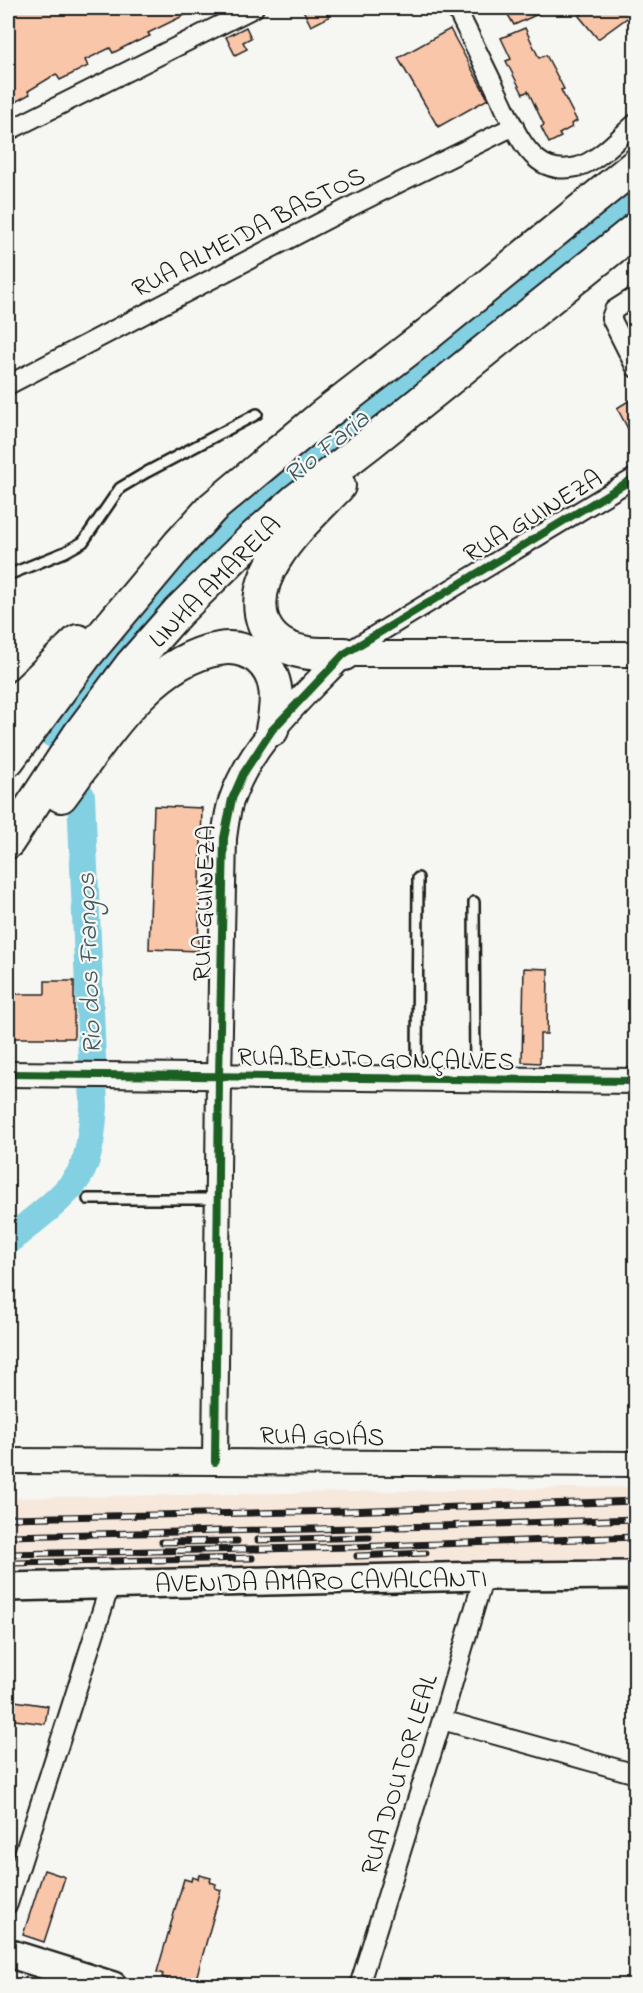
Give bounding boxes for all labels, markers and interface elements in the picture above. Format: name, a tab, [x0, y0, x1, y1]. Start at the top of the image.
street label: RUA ALMEIDA BASTOS	[126, 158, 373, 309]
water label: Rio Faria	[276, 401, 379, 495]
street label: RUA GUINEZA	[457, 461, 610, 574]
street label: LINHA AMARELA	[141, 508, 291, 658]
street label: RUA GUINEZA	[184, 824, 228, 982]
water label: Rio dos Frangos	[68, 872, 114, 1055]
street label: RUA BENTO GONÇALVES	[237, 1040, 515, 1082]
street label: RUA GOIÁS	[259, 1418, 385, 1458]
street label: AVENIDA AMARO CAVALCANTI	[155, 1561, 487, 1605]
street label: RUA DOUTOR LEAL	[352, 1669, 450, 1880]

